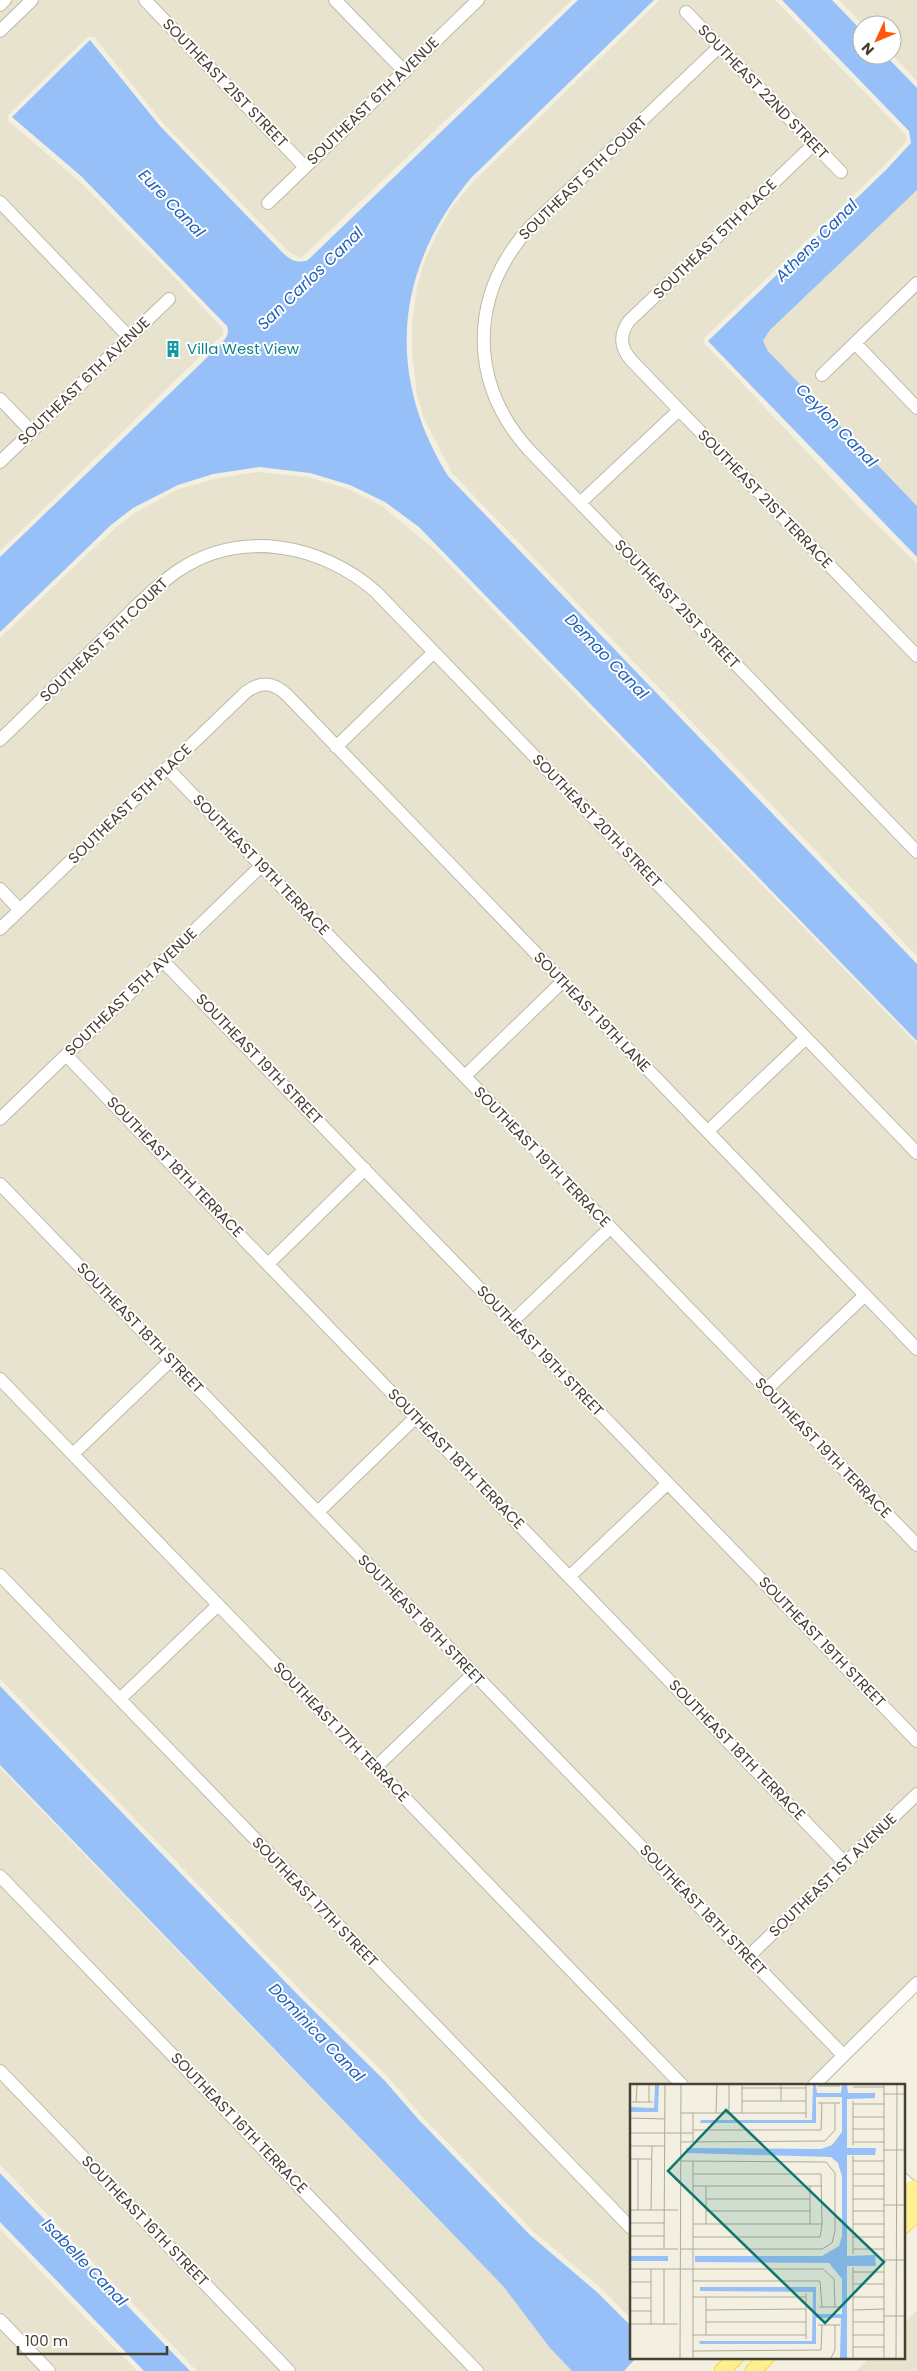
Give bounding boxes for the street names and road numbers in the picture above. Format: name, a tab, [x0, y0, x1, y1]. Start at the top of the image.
street label: SOUTHEAST 21ST STREET	[158, 14, 293, 152]
street label: SOUTHEAST 22ND STREET	[693, 20, 833, 164]
street label: SOUTHEAST 6TH AVENUE	[302, 32, 443, 169]
street label: SOUTHEAST 5TH COURT	[514, 111, 651, 244]
street label: SOUTHEAST 5TH PLACE	[648, 174, 781, 303]
street label: SOUTHEAST 6TH AVENUE	[13, 312, 154, 449]
street label: SOUTHEAST 21ST TERRACE	[693, 425, 837, 573]
street label: SOUTHEAST 21ST STREET	[610, 535, 745, 673]
street label: SOUTHEAST 5TH COURT	[35, 573, 172, 706]
street label: SOUTHEAST 5TH PLACE	[63, 739, 196, 868]
street label: SOUTHEAST 20TH STREET	[528, 749, 667, 892]
street label: SOUTHEAST 19TH TERRACE	[188, 790, 334, 940]
street label: SOUTHEAST 5TH AVENUE	[60, 923, 201, 1060]
street label: SOUTHEAST 19TH LANE	[529, 947, 655, 1076]
street label: SOUTHEAST 19TH STREET	[191, 989, 327, 1129]
street label: SOUTHEAST 19TH TERRACE	[469, 1082, 615, 1232]
street label: SOUTHEAST 18TH TERRACE	[102, 1092, 248, 1242]
street label: SOUTHEAST 18TH STREET	[72, 1258, 208, 1398]
street label: SOUTHEAST 19TH STREET	[472, 1281, 608, 1421]
street label: SOUTHEAST 19TH TERRACE	[750, 1373, 896, 1523]
street label: SOUTHEAST 18TH TERRACE	[383, 1384, 529, 1534]
street label: SOUTHEAST 18TH STREET	[353, 1550, 489, 1690]
street label: SOUTHEAST 19TH STREET	[754, 1572, 890, 1712]
street label: SOUTHEAST 17TH TERRACE	[269, 1657, 414, 1806]
street label: SOUTHEAST 18TH TERRACE	[664, 1675, 810, 1825]
street label: SOUTHEAST 1ST AVENUE	[764, 1808, 901, 1941]
street label: SOUTHEAST 17TH STREET	[248, 1832, 383, 1971]
street label: SOUTHEAST 18TH STREET	[635, 1840, 771, 1980]
street label: SOUTHEAST 16TH TERRACE	[166, 2048, 312, 2198]
street label: SOUTHEAST 16TH STREET	[77, 2151, 213, 2291]

